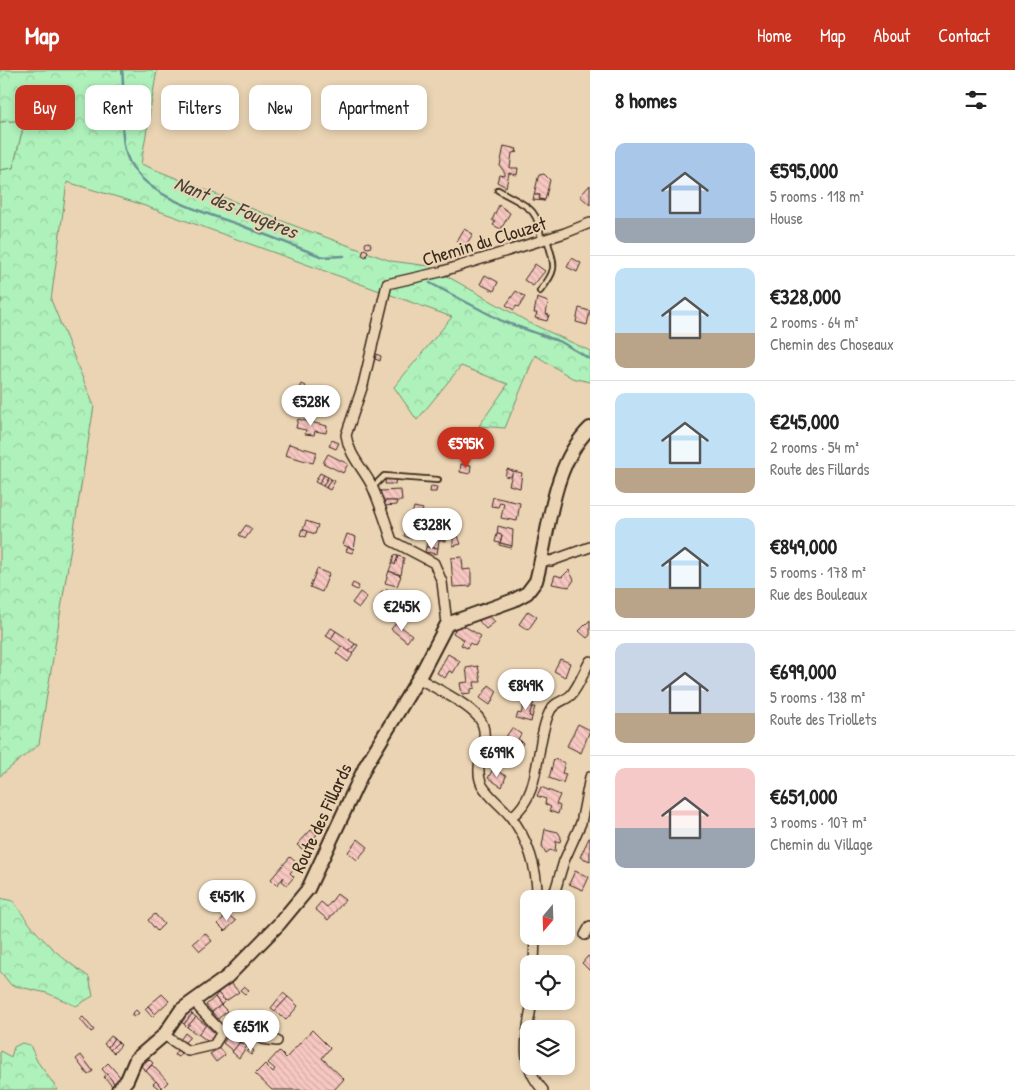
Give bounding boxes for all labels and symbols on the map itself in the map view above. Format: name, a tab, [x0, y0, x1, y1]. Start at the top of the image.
water label: Nant des Fougères	[170, 169, 304, 246]
street label: Chemin du Clouzet	[419, 210, 550, 272]
pin: €528K	[276, 384, 346, 427]
pin: €595K	[431, 426, 501, 469]
pin: €328K	[397, 508, 467, 550]
pin: €245K	[367, 590, 437, 632]
pin: €849K	[491, 668, 561, 711]
pin: €699K	[462, 736, 532, 778]
street label: Route des Fillards	[284, 759, 358, 877]
pin: €451K	[192, 880, 262, 922]
north arrow	[520, 890, 575, 945]
pin: €651K	[216, 1010, 286, 1052]

